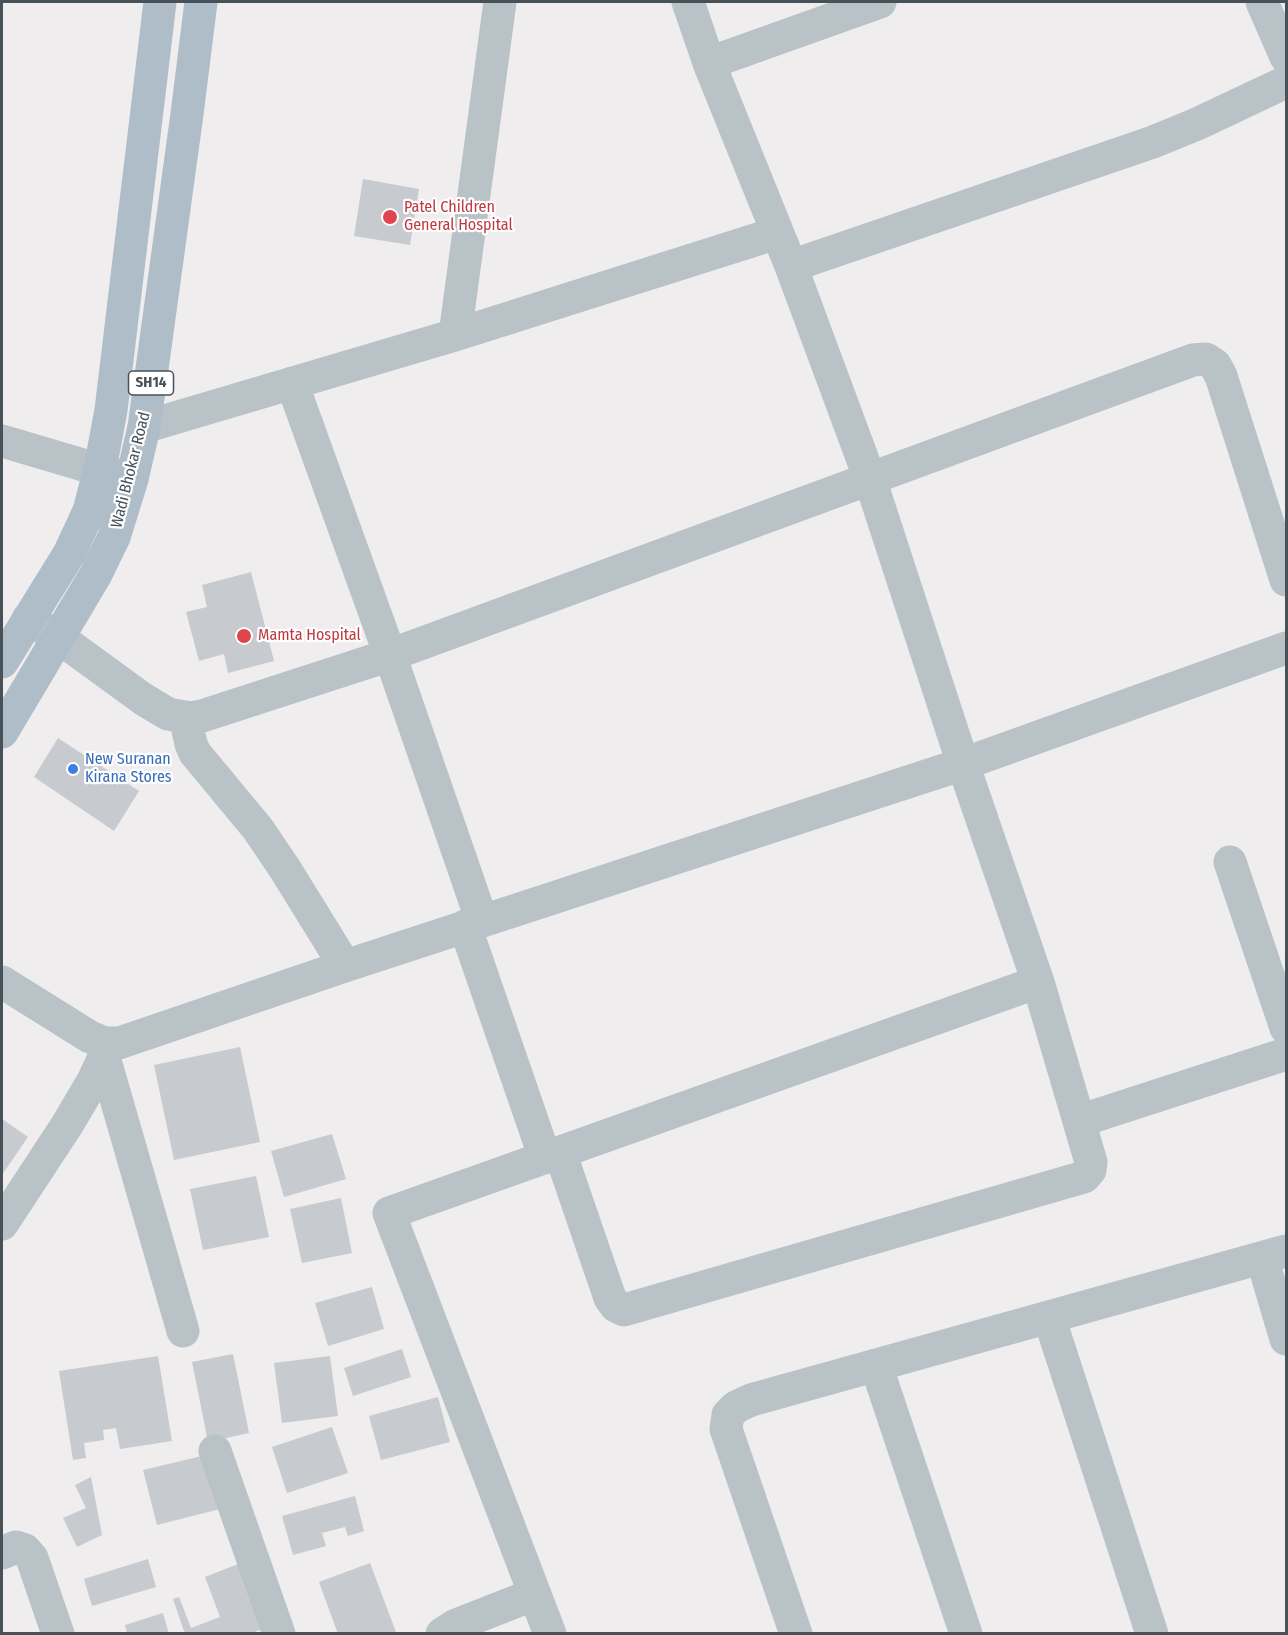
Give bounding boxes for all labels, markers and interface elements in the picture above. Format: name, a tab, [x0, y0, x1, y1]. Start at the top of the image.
place label: Patel Children General Hospital	[404, 198, 513, 236]
marker: Patel Children General Hospital	[381, 208, 399, 226]
road number: SH14	[128, 371, 174, 395]
street label: Wadi Bhokar Road	[107, 410, 155, 530]
place label: Mamta Hospital	[258, 626, 361, 646]
marker: Mamta Hospital	[235, 627, 253, 645]
place label: New Suranan Kirana Stores	[85, 750, 172, 788]
marker: New Suranan Kirana Stores	[66, 762, 80, 776]

